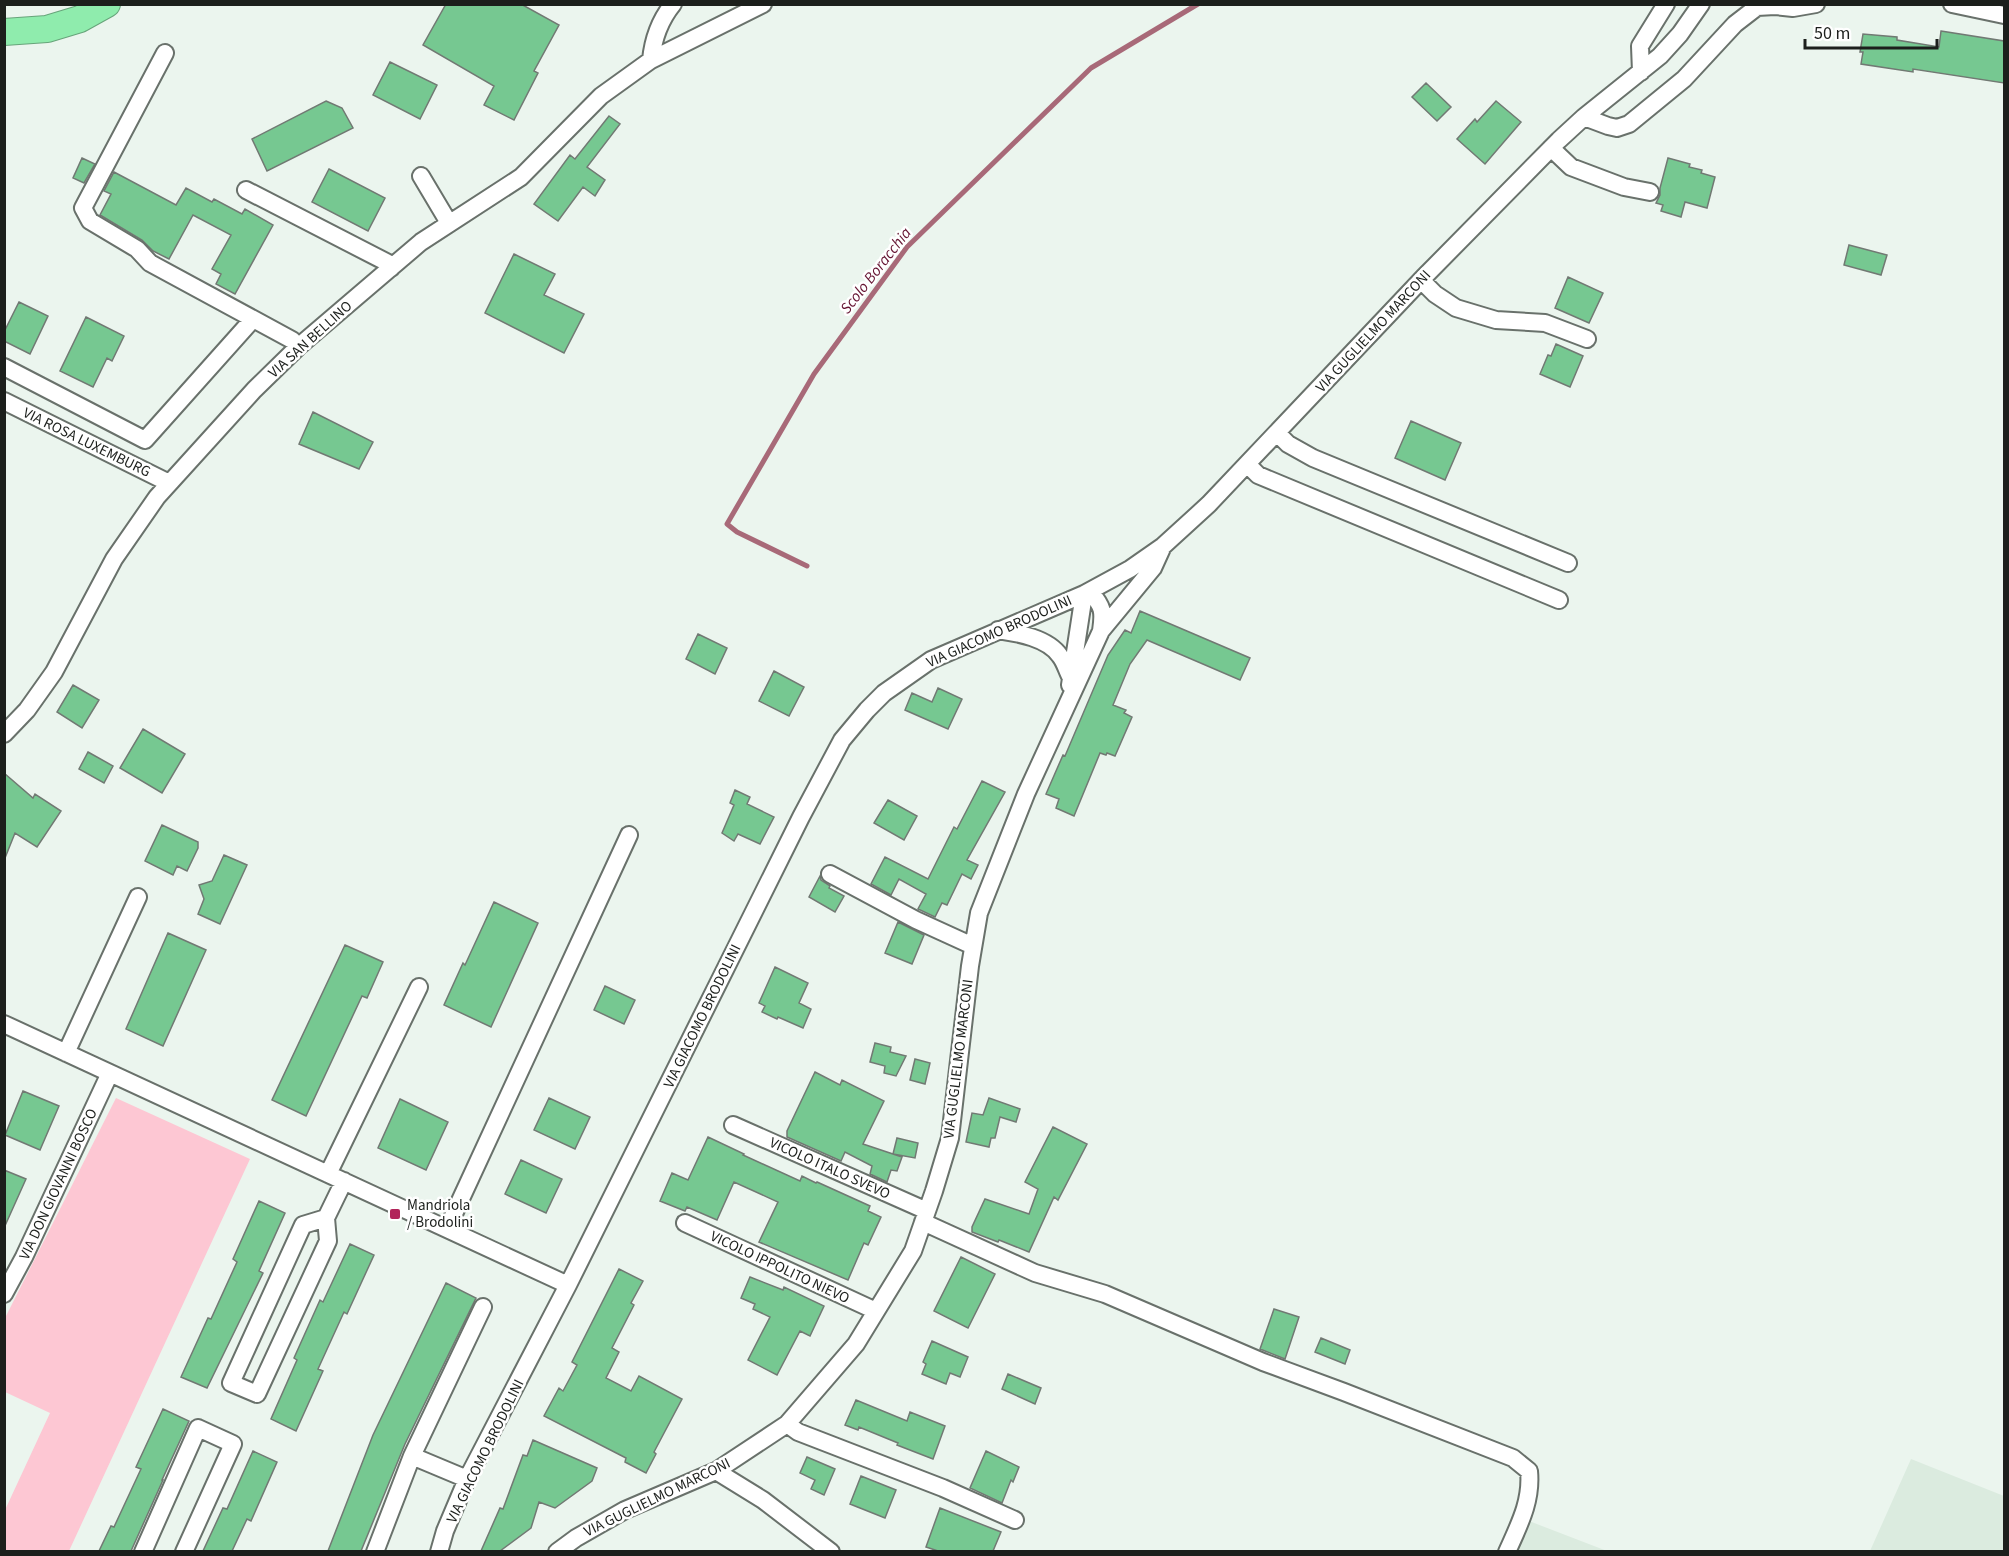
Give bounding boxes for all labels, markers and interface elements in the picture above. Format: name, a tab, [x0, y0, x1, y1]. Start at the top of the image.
scale bar	[1805, 12, 1937, 50]
text: 50 m	[1814, 21, 1850, 46]
water label: Scolo Boracchia	[835, 222, 917, 318]
street label: VIA GUGLIELMO MARCONI	[1311, 265, 1436, 397]
street label: VIA SAN BELLINO	[264, 296, 357, 383]
street label: VIA ROSA LUXEMBURG	[19, 402, 154, 482]
street label: VIA GIACOMO BRODOLINI	[923, 590, 1075, 673]
street label: VIA GIACOMO BRODOLINI	[659, 941, 746, 1092]
street label: VIA GUGLIELMO MARCONI	[938, 978, 979, 1140]
street label: VIA DON GIOVANNI BOSCO	[14, 1105, 103, 1263]
street label: VICOLO ITALO SVEVO	[766, 1132, 894, 1205]
place label: Mandriola / Brodolini	[407, 1195, 473, 1233]
marker: Mandriola / Brodolini	[388, 1207, 402, 1221]
street label: VICOLO IPPOLITO NIEVO	[707, 1226, 853, 1309]
street label: VIA GIACOMO BRODOLINI	[442, 1376, 529, 1527]
street label: VIA GUGLIELMO MARCONI	[580, 1453, 734, 1542]

